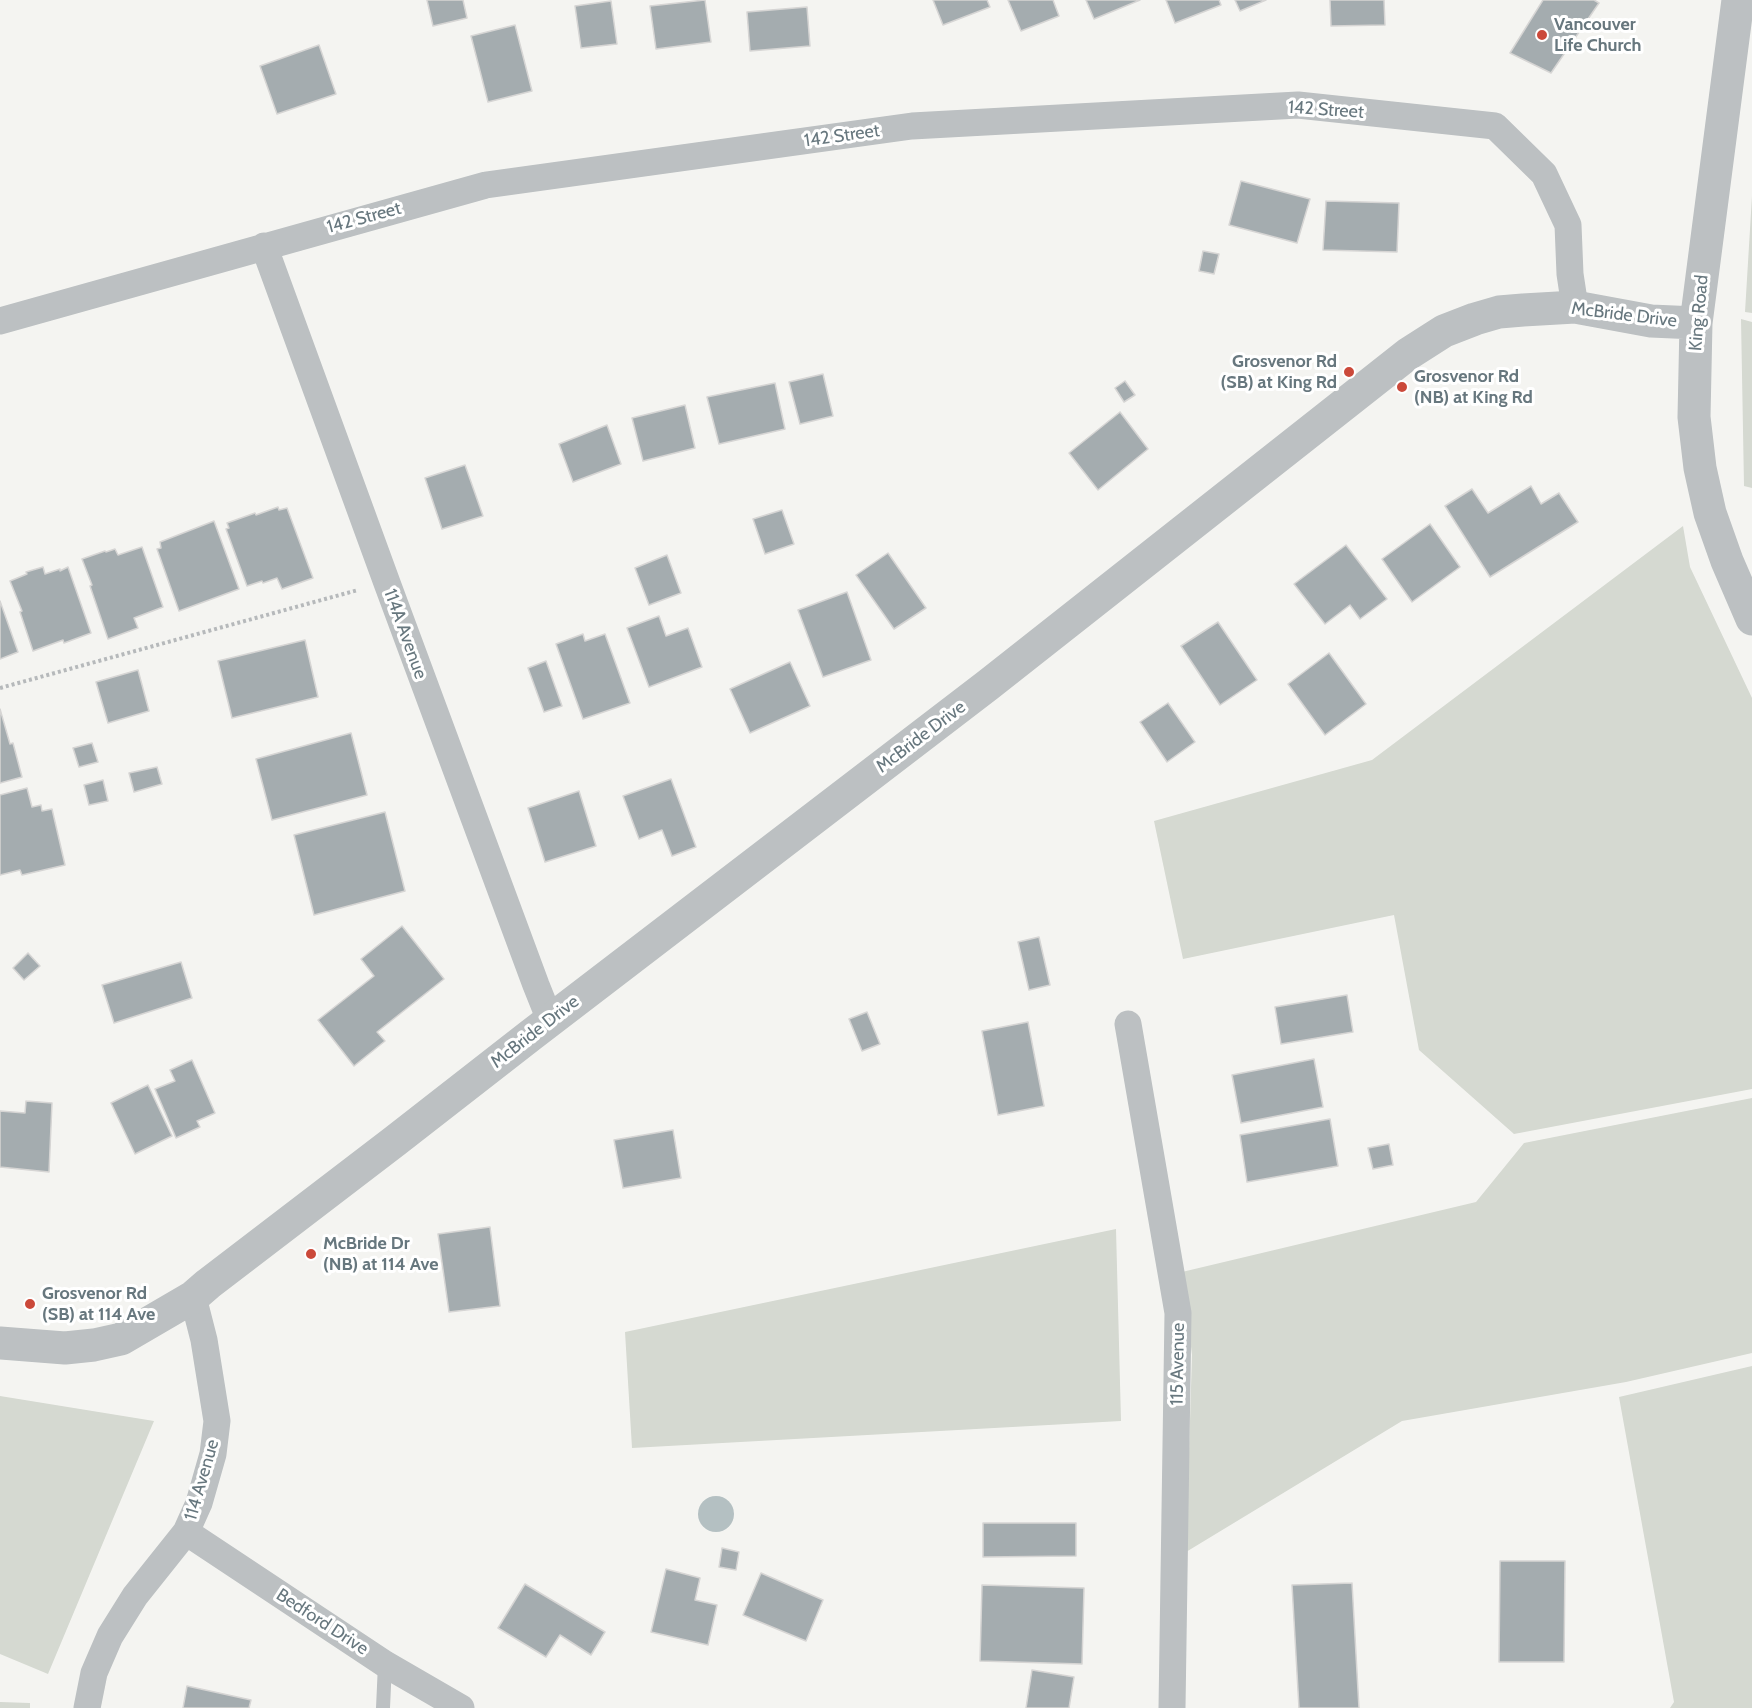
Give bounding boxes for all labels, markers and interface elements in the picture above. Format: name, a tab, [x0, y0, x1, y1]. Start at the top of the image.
place label: Vancouver Life Church	[1554, 14, 1641, 57]
marker: Vancouver Life Church	[1535, 28, 1549, 42]
street label: 142 Street	[1287, 97, 1365, 123]
street label: 142 Street	[803, 120, 881, 152]
street label: 142 Street	[324, 198, 404, 238]
street label: King Road	[1685, 274, 1713, 352]
street label: McBride Drive	[1570, 298, 1678, 332]
place label: Grosvenor Rd (SB) at King Rd	[1221, 351, 1337, 394]
marker: Grosvenor Rd (SB) at King Rd	[1342, 365, 1356, 379]
place label: Grosvenor Rd (NB) at King Rd	[1414, 366, 1533, 409]
marker: Grosvenor Rd (NB) at King Rd	[1395, 380, 1409, 394]
street label: 114A Avenue	[379, 586, 431, 682]
street label: McBride Drive	[872, 696, 970, 778]
street label: McBride Drive	[487, 991, 583, 1073]
place label: McBride Dr (NB) at 114 Ave	[323, 1233, 439, 1276]
marker: McBride Dr (NB) at 114 Ave	[304, 1247, 318, 1261]
place label: Grosvenor Rd (SB) at 114 Ave	[42, 1283, 155, 1326]
marker: Grosvenor Rd (SB) at 114 Ave	[23, 1297, 37, 1311]
street label: 115 Avenue	[1166, 1323, 1190, 1405]
street label: 114 Avenue	[180, 1437, 224, 1523]
street label: Bedford Drive	[272, 1584, 372, 1660]

